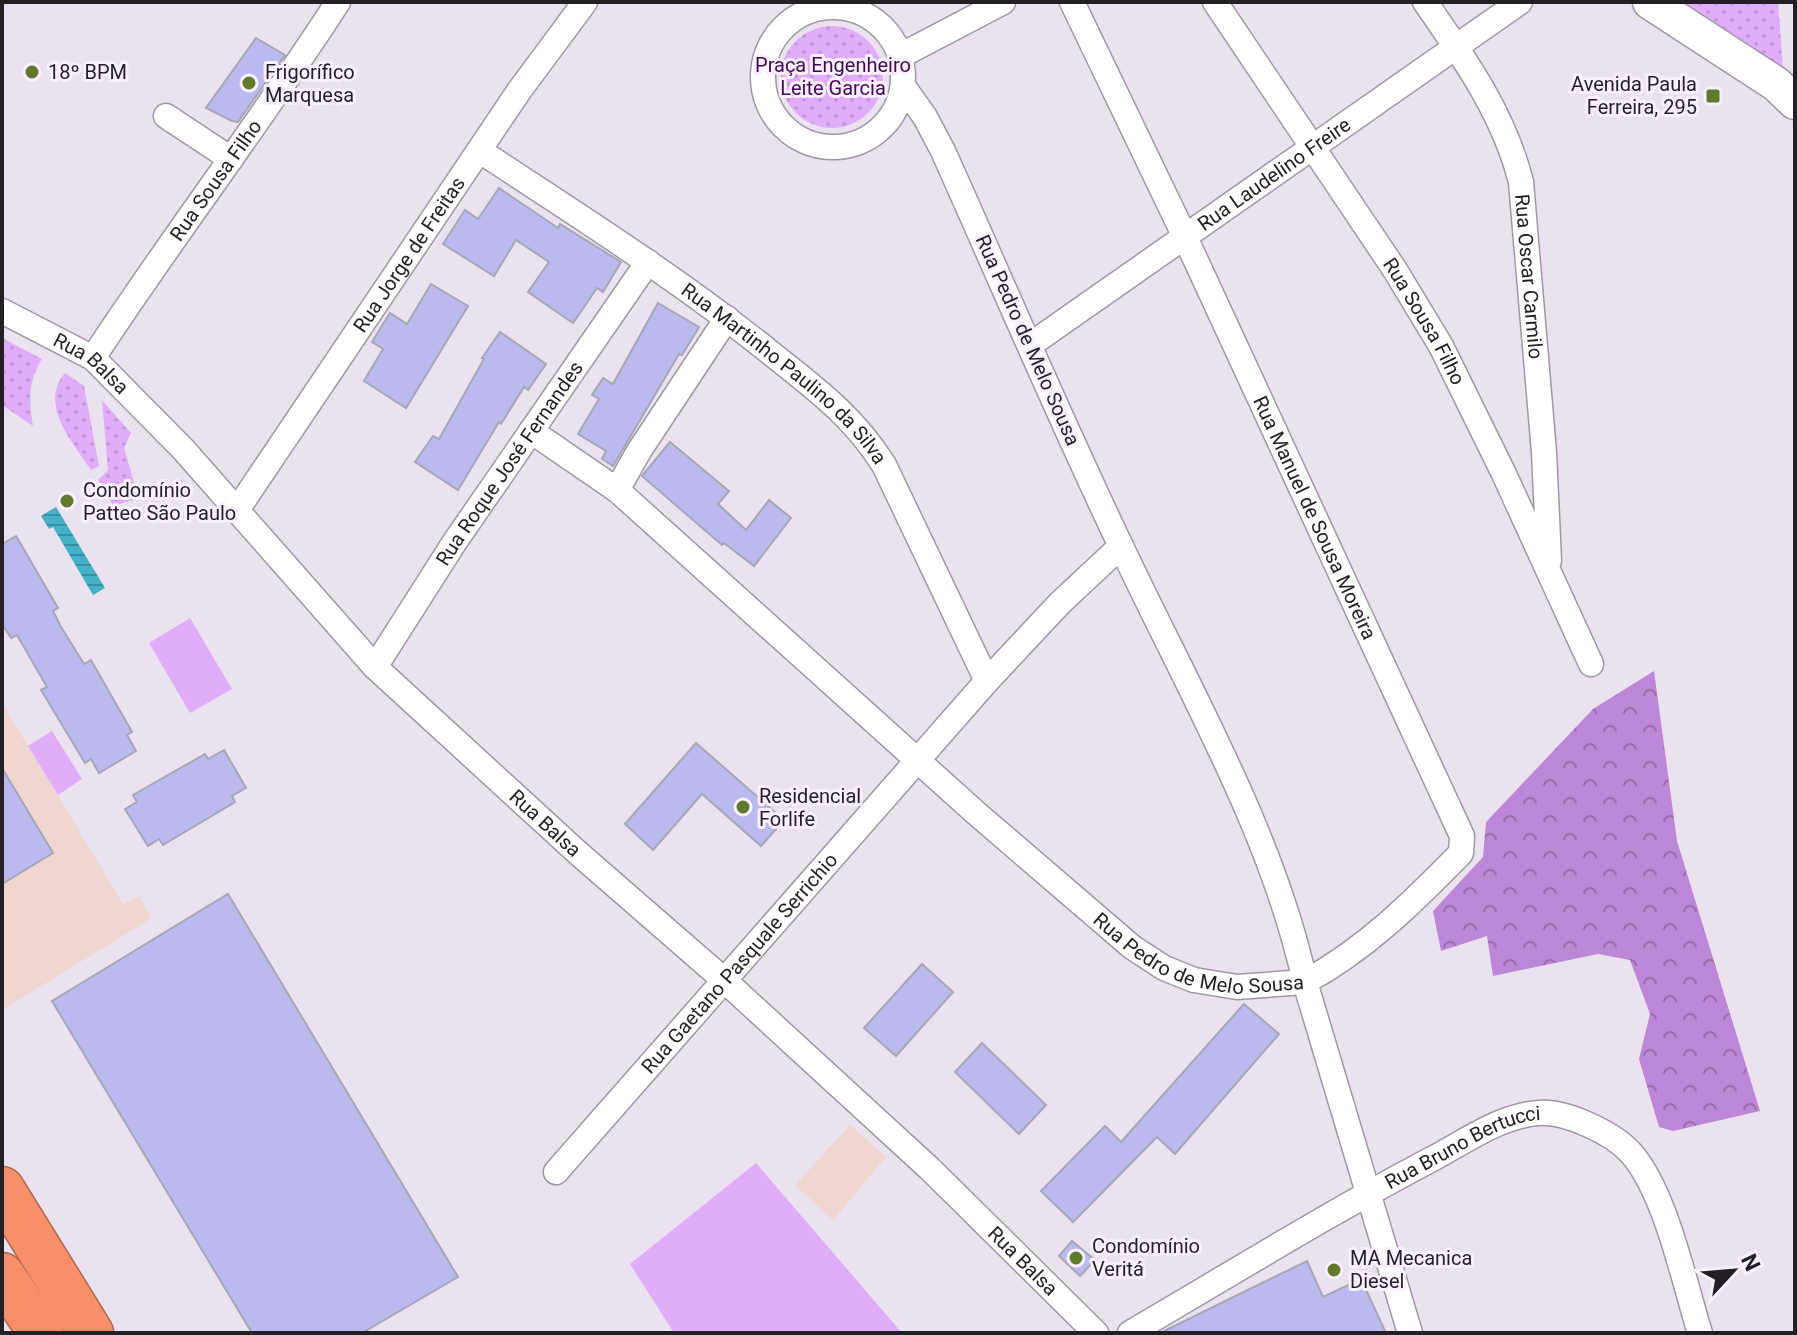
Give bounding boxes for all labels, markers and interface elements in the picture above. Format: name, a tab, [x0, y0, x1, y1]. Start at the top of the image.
park label: Praça Engenheiro Leite Garcia	[755, 53, 911, 100]
place label: 18º BPM	[48, 60, 127, 84]
place label: Frigorífico Marquesa	[265, 60, 355, 107]
marker: 18º BPM	[23, 63, 41, 81]
place label: Avenida Paula Ferreira, 295	[1571, 72, 1697, 119]
marker: Frigorífico Marquesa	[240, 74, 258, 92]
marker: Avenida Paula Ferreira, 295	[1704, 87, 1722, 105]
street label: Rua Laudelino Freire	[1193, 112, 1355, 236]
street label: Rua Sousa Filho	[165, 115, 267, 246]
street label: Rua Jorge de Freitas	[348, 172, 470, 337]
street label: Rua Oscar Carmilo	[1510, 193, 1548, 360]
street label: Rua Pedro de Melo Sousa	[971, 231, 1085, 449]
street label: Rua Sousa Filho	[1378, 253, 1470, 389]
street label: Rua Martinho Paulino da Silva	[677, 278, 892, 469]
street label: Rua Balsa	[50, 328, 134, 399]
street label: Rua Roque José Fernandes	[431, 356, 588, 570]
street label: Rua Manuel de Sousa Moreira	[1248, 392, 1381, 643]
place label: Condomínio Patteo São Paulo	[83, 478, 236, 525]
marker: Condomínio Patteo São Paulo	[58, 492, 76, 510]
street label: Rua Balsa	[505, 784, 586, 862]
place label: Residencial Forlife	[759, 784, 861, 831]
marker: Residencial Forlife	[734, 798, 752, 816]
street label: Rua Gaetano Pasquale Serrichio	[636, 848, 843, 1078]
street label: Rua Pedro de Melo Sousa	[1089, 907, 1305, 999]
street label: Rua Bruno Bertucci	[1381, 1101, 1541, 1194]
street label: Rua Balsa	[983, 1221, 1063, 1301]
north arrow	[1693, 1231, 1773, 1311]
place label: Condomínio Veritá	[1092, 1234, 1200, 1281]
place label: MA Mecanica Diesel	[1350, 1246, 1472, 1293]
marker: Condomínio Veritá	[1067, 1249, 1085, 1267]
text: N	[1736, 1250, 1765, 1275]
marker: MA Mecanica Diesel	[1325, 1261, 1343, 1279]

